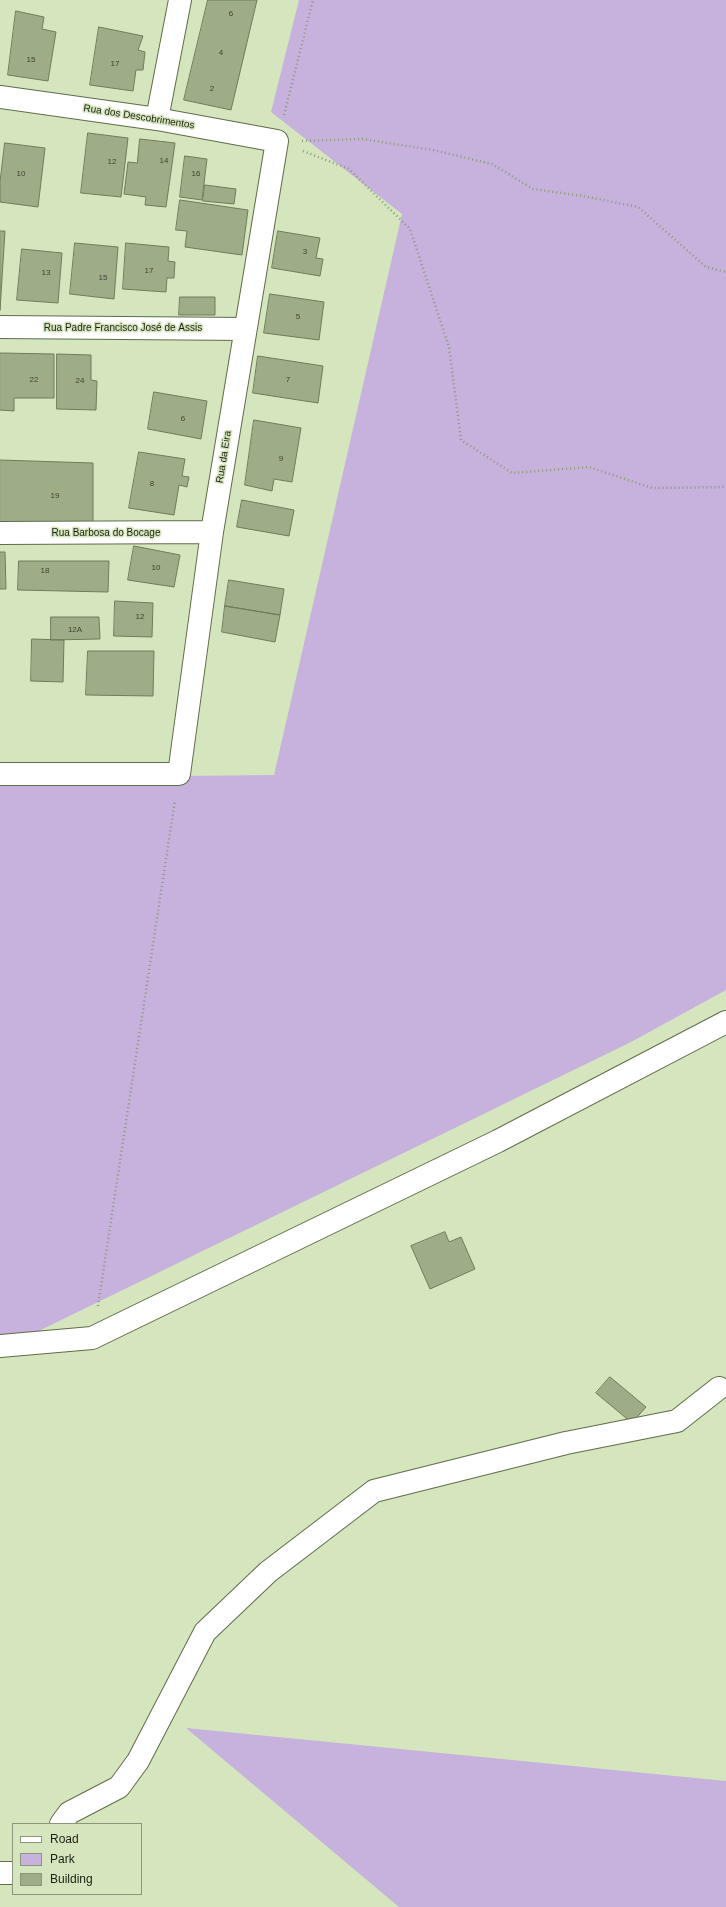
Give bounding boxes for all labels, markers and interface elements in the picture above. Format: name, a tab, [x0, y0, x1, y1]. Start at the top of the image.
house number: 6	[229, 9, 233, 19]
house number: 4	[219, 48, 223, 58]
house number: 15	[27, 55, 35, 65]
house number: 17	[111, 59, 119, 69]
house number: 2	[210, 84, 214, 94]
street label: Rua dos Descobrimentos	[83, 102, 195, 132]
house number: 14	[160, 156, 168, 166]
house number: 12	[108, 157, 116, 167]
house number: 10	[17, 169, 25, 179]
house number: 16	[192, 169, 200, 179]
house number: 3	[303, 247, 307, 257]
house number: 17	[145, 266, 153, 276]
house number: 13	[42, 268, 50, 278]
house number: 15	[99, 273, 107, 283]
house number: 5	[296, 312, 300, 322]
street label: Rua Padre Francisco José de Assis	[44, 322, 202, 334]
house number: 22	[30, 375, 38, 385]
house number: 7	[286, 375, 290, 385]
house number: 24	[76, 376, 84, 386]
house number: 6	[181, 414, 185, 424]
street label: Rua da Eira	[214, 430, 234, 484]
house number: 9	[279, 454, 283, 464]
house number: 8	[150, 479, 154, 489]
house number: 19	[51, 491, 59, 501]
street label: Rua Barbosa do Bocage	[52, 527, 160, 539]
house number: 10	[152, 563, 160, 573]
house number: 18	[41, 566, 49, 576]
house number: 12	[136, 612, 144, 622]
house number: 12A	[68, 625, 82, 635]
legend	[12, 1823, 142, 1895]
text: Road	[50, 1832, 79, 1846]
text: Park	[50, 1852, 75, 1866]
text: Building	[50, 1872, 93, 1886]

